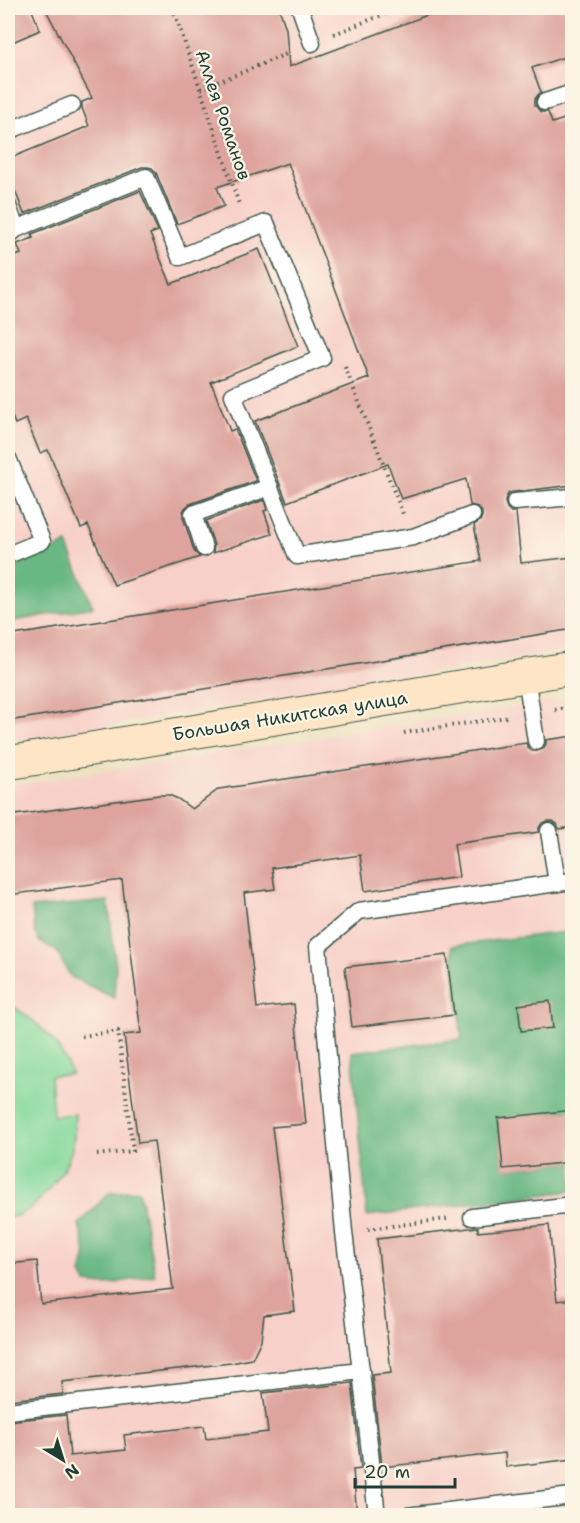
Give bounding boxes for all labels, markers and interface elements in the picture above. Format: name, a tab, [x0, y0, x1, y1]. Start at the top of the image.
street label: Аллея Романов	[189, 47, 257, 183]
street label: Большая Никитская улица	[171, 686, 409, 746]
north arrow	[33, 1430, 93, 1490]
scale bar	[355, 1451, 456, 1489]
text: N	[60, 1459, 83, 1484]
text: 20 m	[364, 1460, 410, 1484]

